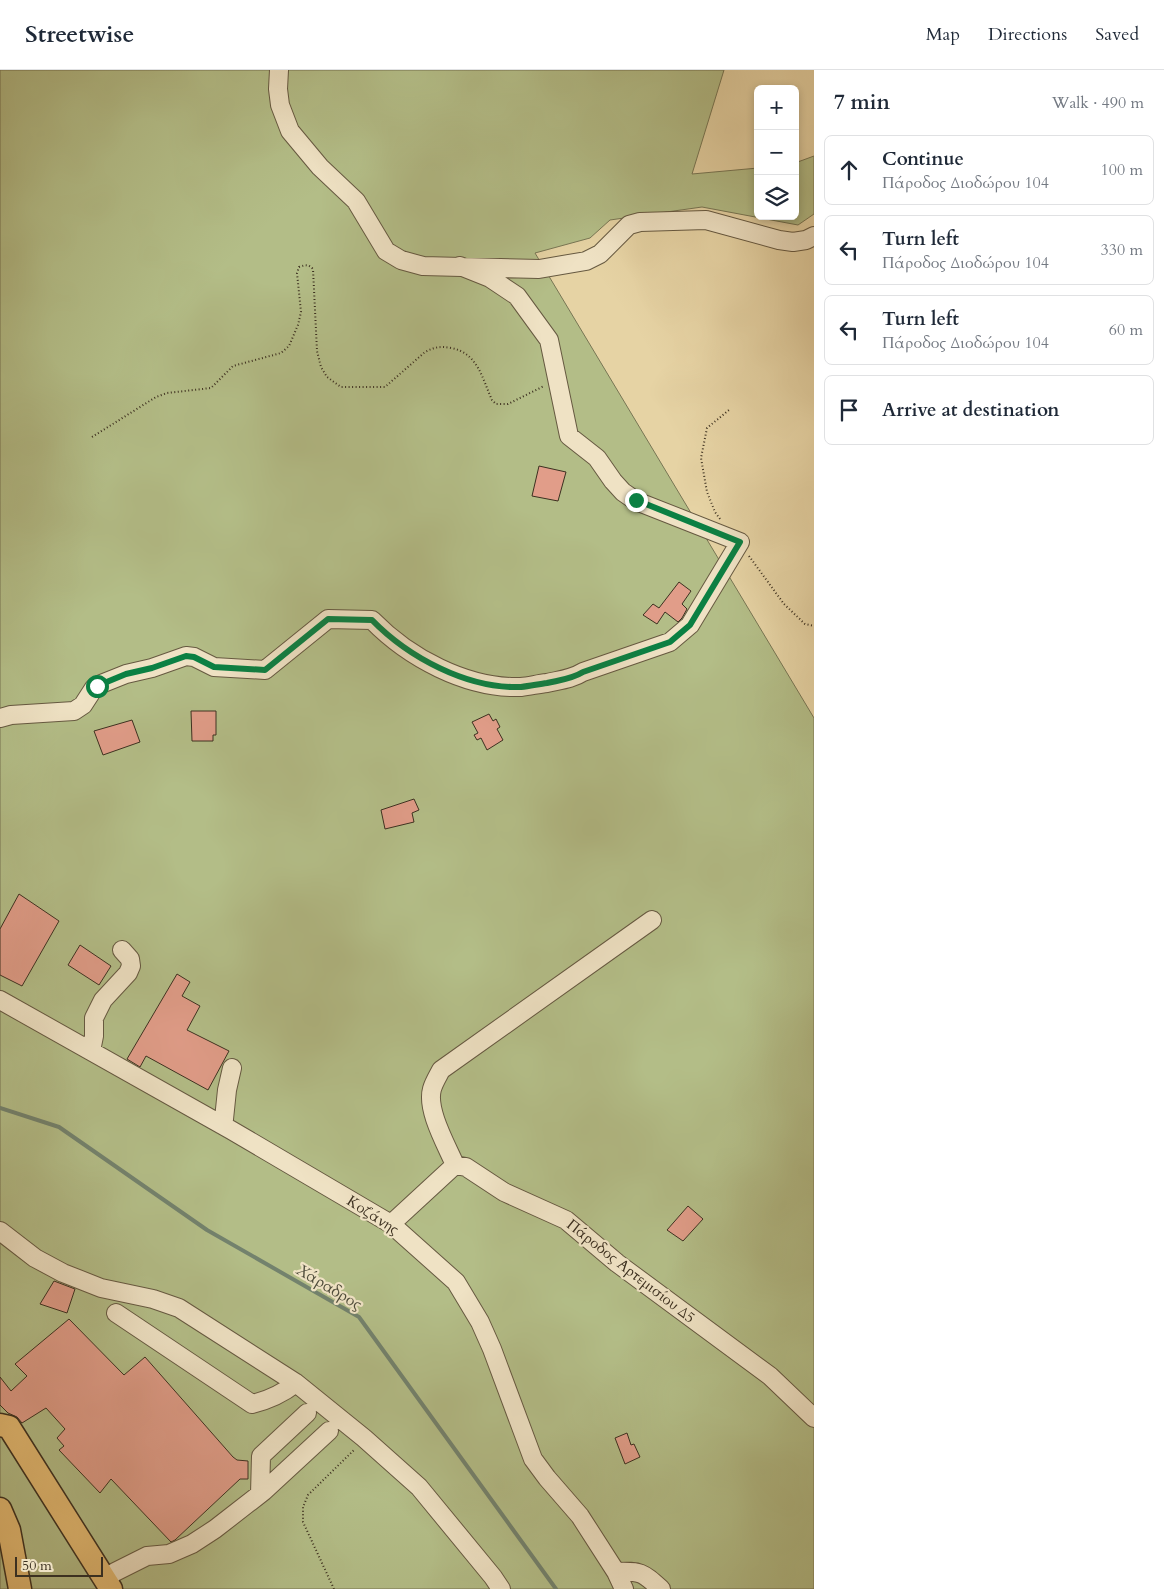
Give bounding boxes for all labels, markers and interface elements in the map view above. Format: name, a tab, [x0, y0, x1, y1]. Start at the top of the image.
text: Streetwise	[25, 18, 134, 51]
text: Map	[926, 22, 960, 47]
text: Directions	[988, 22, 1067, 47]
text: Saved	[1095, 22, 1139, 47]
map controls	[754, 85, 799, 220]
button: +	[754, 85, 799, 130]
text: 7 min	[834, 88, 890, 117]
text: Walk · 490 m	[1052, 92, 1144, 114]
button: −	[754, 130, 799, 175]
text: Continue	[882, 146, 964, 172]
icon: ahead	[835, 156, 863, 184]
text: 100 m	[1101, 159, 1143, 181]
text: Πάροδος Διοδώρου 104	[882, 172, 1049, 194]
button: layers	[754, 175, 799, 220]
text: Turn left	[882, 226, 959, 252]
icon: left	[835, 236, 863, 264]
text: 330 m	[1101, 239, 1143, 261]
text: Πάροδος Διοδώρου 104	[882, 252, 1049, 274]
text: Turn left	[882, 306, 959, 332]
icon: left	[835, 316, 863, 344]
text: 60 m	[1109, 319, 1143, 341]
text: Πάροδος Διοδώρου 104	[882, 332, 1049, 354]
icon: arrive	[835, 396, 863, 424]
text: Arrive at destination	[882, 397, 1059, 423]
route end	[625, 489, 648, 512]
route start	[86, 675, 109, 698]
street label: Κοζάνης	[343, 1191, 403, 1240]
street label: Πάροδος Αρτεμισίου Δ5	[563, 1215, 699, 1327]
water label: Χάραδρος	[292, 1259, 366, 1315]
scale bar	[15, 1554, 102, 1577]
text: 50 m	[22, 1556, 52, 1575]

